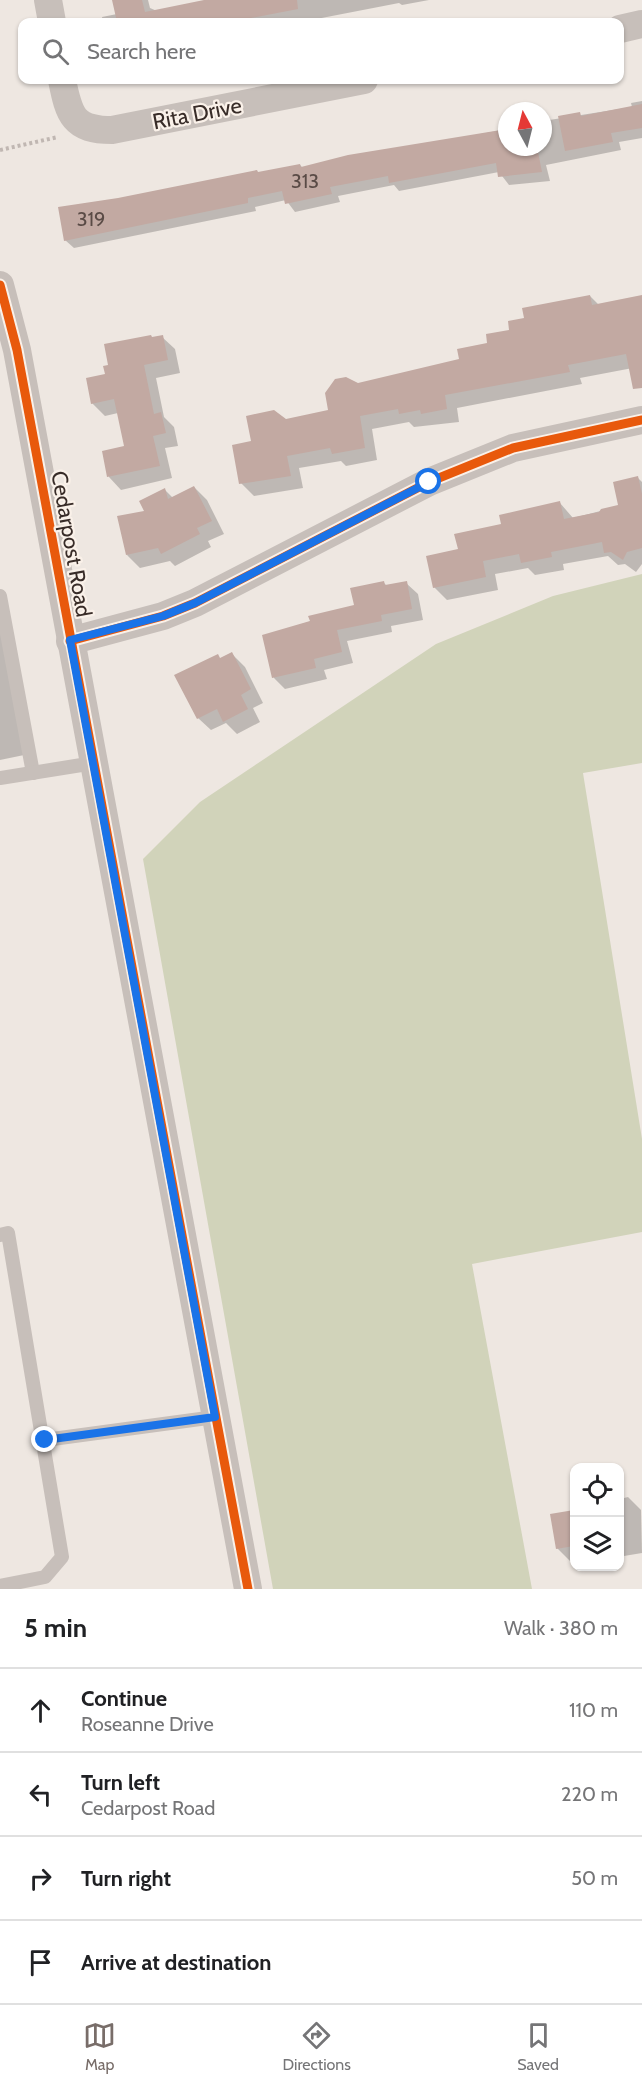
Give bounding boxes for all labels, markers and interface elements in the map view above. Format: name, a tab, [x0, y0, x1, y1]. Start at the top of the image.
search box	[18, 18, 624, 84]
icon: search	[39, 35, 72, 68]
text: Search here	[87, 38, 196, 65]
street label: Rita Drive	[150, 92, 244, 135]
north arrow	[498, 102, 552, 156]
house number: 313	[291, 169, 319, 193]
house number: 319	[77, 207, 105, 231]
route start	[415, 468, 441, 494]
street label: Cedarpost Road	[45, 469, 98, 619]
route end	[31, 1426, 57, 1452]
map controls	[570, 1463, 624, 1571]
button: locate	[570, 1463, 624, 1517]
button: layers	[570, 1517, 624, 1571]
text: 5 min	[24, 1612, 87, 1644]
text: Walk · 380 m	[504, 1616, 618, 1640]
text: Continue	[81, 1685, 167, 1712]
icon: ahead	[24, 1694, 57, 1727]
text: 110 m	[569, 1698, 618, 1722]
text: Roseanne Drive	[81, 1712, 214, 1736]
text: Turn left	[81, 1769, 160, 1796]
icon: left	[24, 1778, 57, 1811]
text: 220 m	[561, 1782, 618, 1806]
text: Cedarpost Road	[81, 1796, 215, 1820]
icon: right	[24, 1862, 57, 1895]
text: Turn right	[81, 1865, 171, 1892]
text: 50 m	[571, 1866, 618, 1890]
icon: arrive	[24, 1946, 57, 1979]
text: Arrive at destination	[81, 1949, 271, 1976]
tab: Map	[83, 2019, 116, 2074]
tab: Directions	[283, 2019, 351, 2074]
tab: Saved	[517, 2019, 559, 2074]

